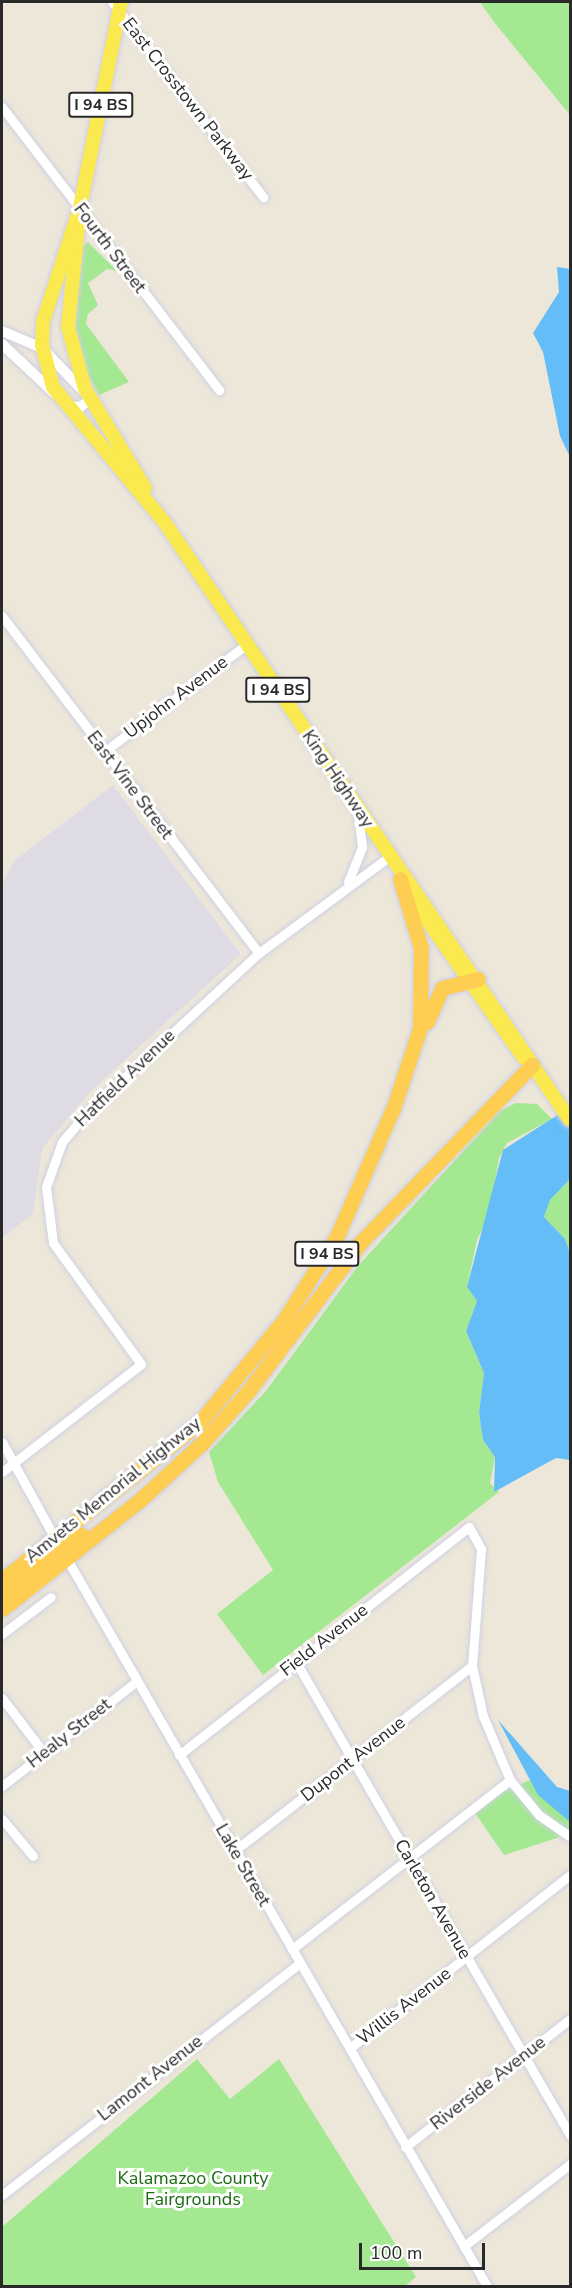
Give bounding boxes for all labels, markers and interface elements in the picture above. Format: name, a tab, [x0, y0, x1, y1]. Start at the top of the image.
street label: East Crosstown Parkway	[118, 13, 258, 185]
road number: I 94 BS	[68, 92, 134, 118]
street label: Fourth Street	[69, 199, 151, 297]
street label: Upjohn Avenue	[120, 651, 232, 743]
road number: I 94 BS	[245, 677, 311, 703]
street label: King Highway	[297, 726, 379, 832]
street label: East Vine Street	[82, 727, 178, 843]
street label: Hatfield Avenue	[70, 1025, 180, 1131]
road number: I 94 BS	[294, 1241, 360, 1267]
street label: Amvets Memorial Highway	[21, 1413, 205, 1567]
street label: Field Avenue	[276, 1599, 372, 1681]
street label: Healy Street	[23, 1693, 115, 1773]
street label: Dupont Avenue	[297, 1712, 409, 1806]
street label: Lake Street	[211, 1820, 275, 1910]
street label: Carleton Avenue	[390, 1835, 476, 1963]
street label: Willis Avenue	[353, 1963, 455, 2049]
street label: Lamont Avenue	[93, 2030, 207, 2126]
street label: Riverside Avenue	[426, 2031, 550, 2135]
park label: Kalamazoo County Fairgrounds	[118, 2168, 268, 2210]
scale bar	[362, 2231, 488, 2269]
text: 100 m	[370, 2241, 422, 2265]

